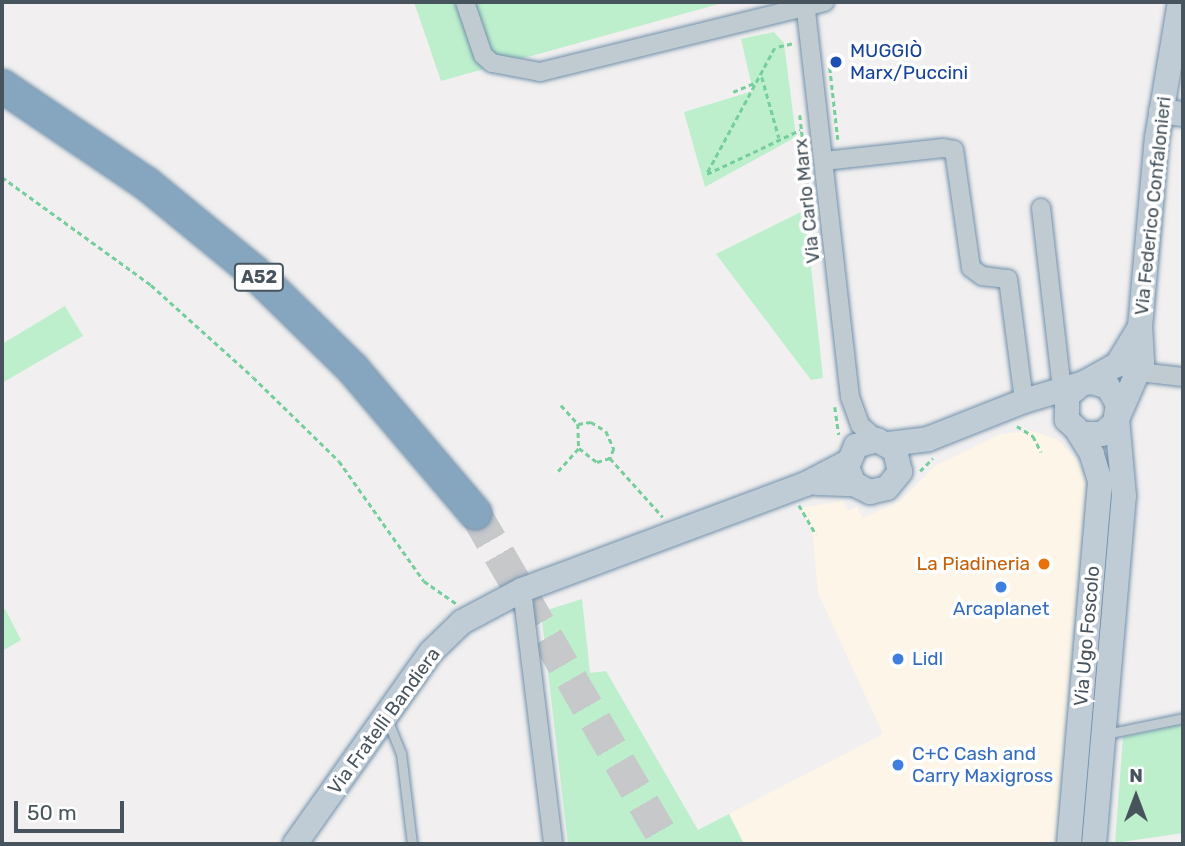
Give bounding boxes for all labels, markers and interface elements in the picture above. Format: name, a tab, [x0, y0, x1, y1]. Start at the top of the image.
place label: MUGGIÒ Marx/Puccini	[850, 40, 968, 84]
marker: MUGGIÒ Marx/Puccini	[828, 54, 844, 70]
street label: Via Federico Confalonieri	[1130, 95, 1176, 317]
street label: Via Carlo Marx	[789, 137, 825, 265]
road number: A52	[233, 262, 285, 292]
place label: La Piadineria	[917, 553, 1030, 575]
marker: La Piadineria	[1036, 556, 1052, 572]
street label: Via Ugo Foscolo	[1070, 565, 1104, 707]
marker: Arcaplanet	[993, 579, 1009, 595]
place label: Arcaplanet	[953, 598, 1049, 620]
street label: Via Fratelli Bandiera	[323, 643, 445, 799]
place label: Lidl	[912, 648, 943, 670]
marker: Lidl	[890, 651, 906, 667]
place label: C+C Cash and Carry Maxigross	[912, 743, 1054, 787]
marker: C+C Cash and Carry Maxigross	[890, 757, 906, 773]
north arrow	[1101, 762, 1171, 832]
text: N	[1129, 764, 1143, 787]
scale bar	[18, 786, 128, 830]
text: 50 m	[27, 800, 77, 825]

